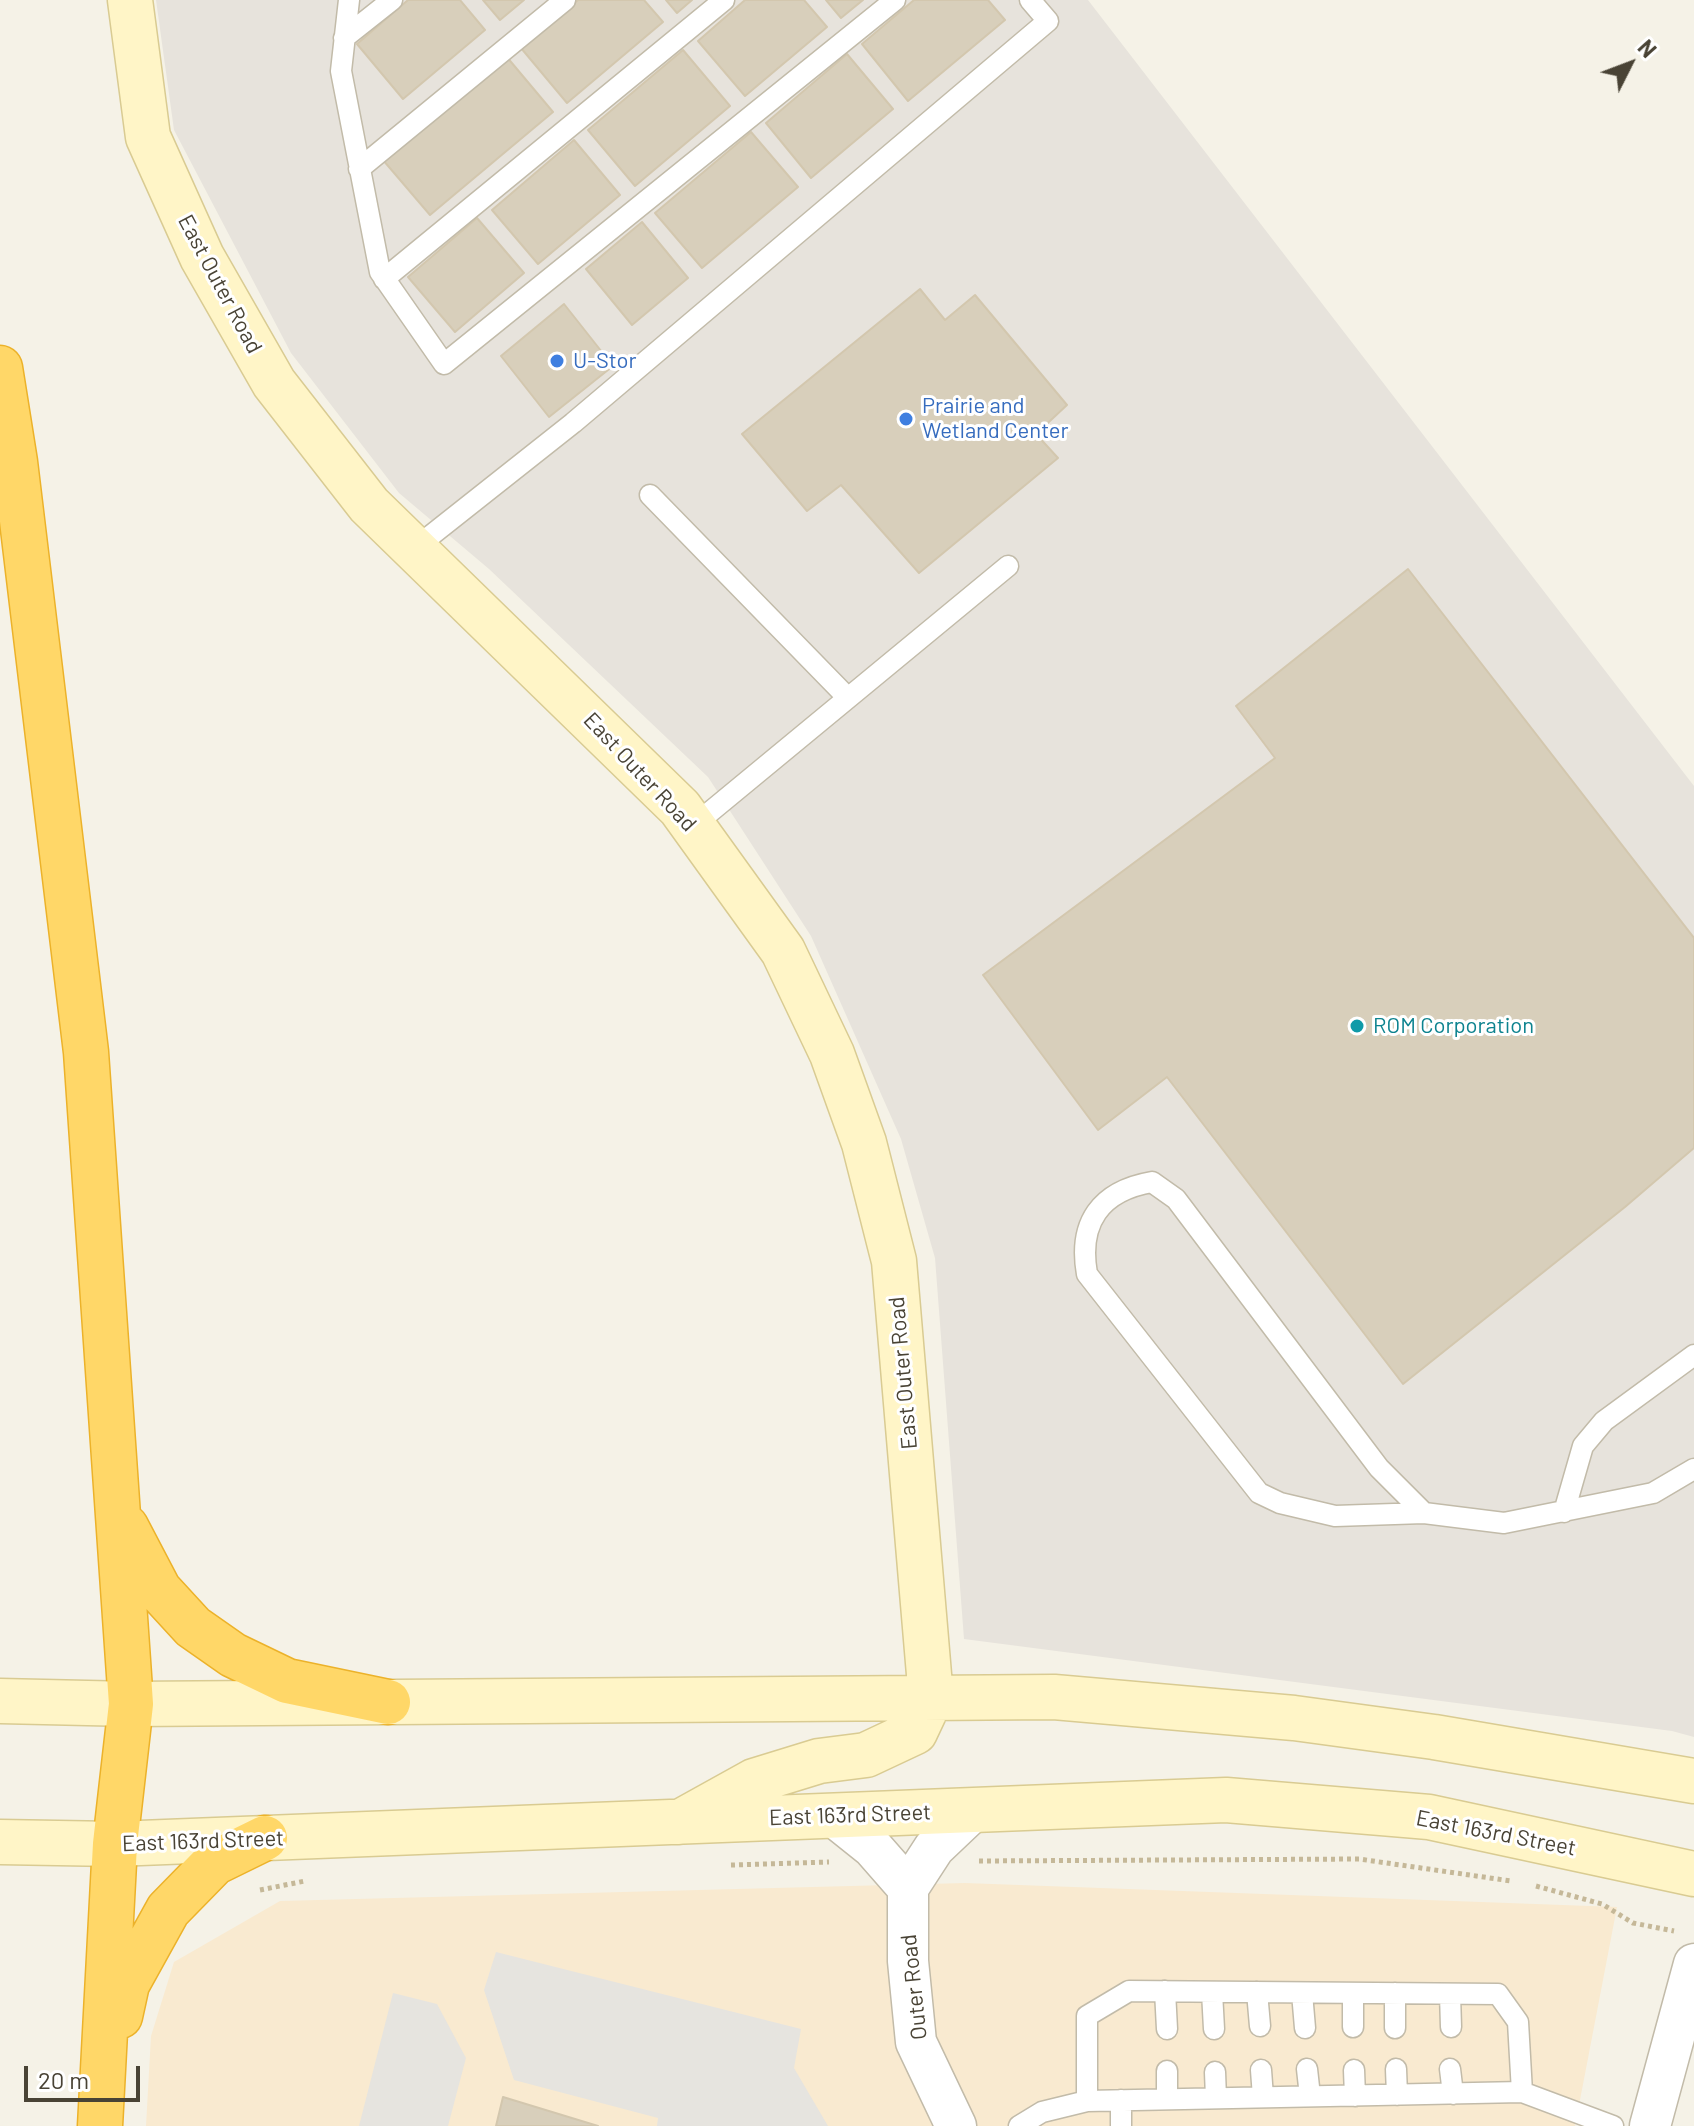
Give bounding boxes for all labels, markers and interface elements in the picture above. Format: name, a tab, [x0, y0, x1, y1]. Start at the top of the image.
north arrow	[1590, 24, 1670, 104]
text: N	[1633, 34, 1662, 62]
street label: East Outer Road	[172, 210, 268, 358]
place label: U-Stor	[573, 348, 636, 374]
marker: U-Stor	[548, 352, 566, 370]
place label: Prairie and Wetland Center	[922, 393, 1069, 444]
marker: Prairie and Wetland Center	[897, 410, 915, 428]
street label: East Outer Road	[578, 707, 702, 837]
place label: ROM Corporation	[1373, 1013, 1534, 1039]
marker: ROM Corporation	[1348, 1017, 1366, 1035]
street label: East Outer Road	[883, 1295, 923, 1451]
street label: East 163rd Street	[768, 1799, 932, 1831]
street label: East 163rd Street	[1414, 1805, 1578, 1861]
street label: East 163rd Street	[121, 1825, 285, 1857]
street label: Outer Road	[895, 1933, 933, 2041]
scale bar	[28, 2050, 144, 2100]
text: 20 m	[38, 2065, 89, 2094]

